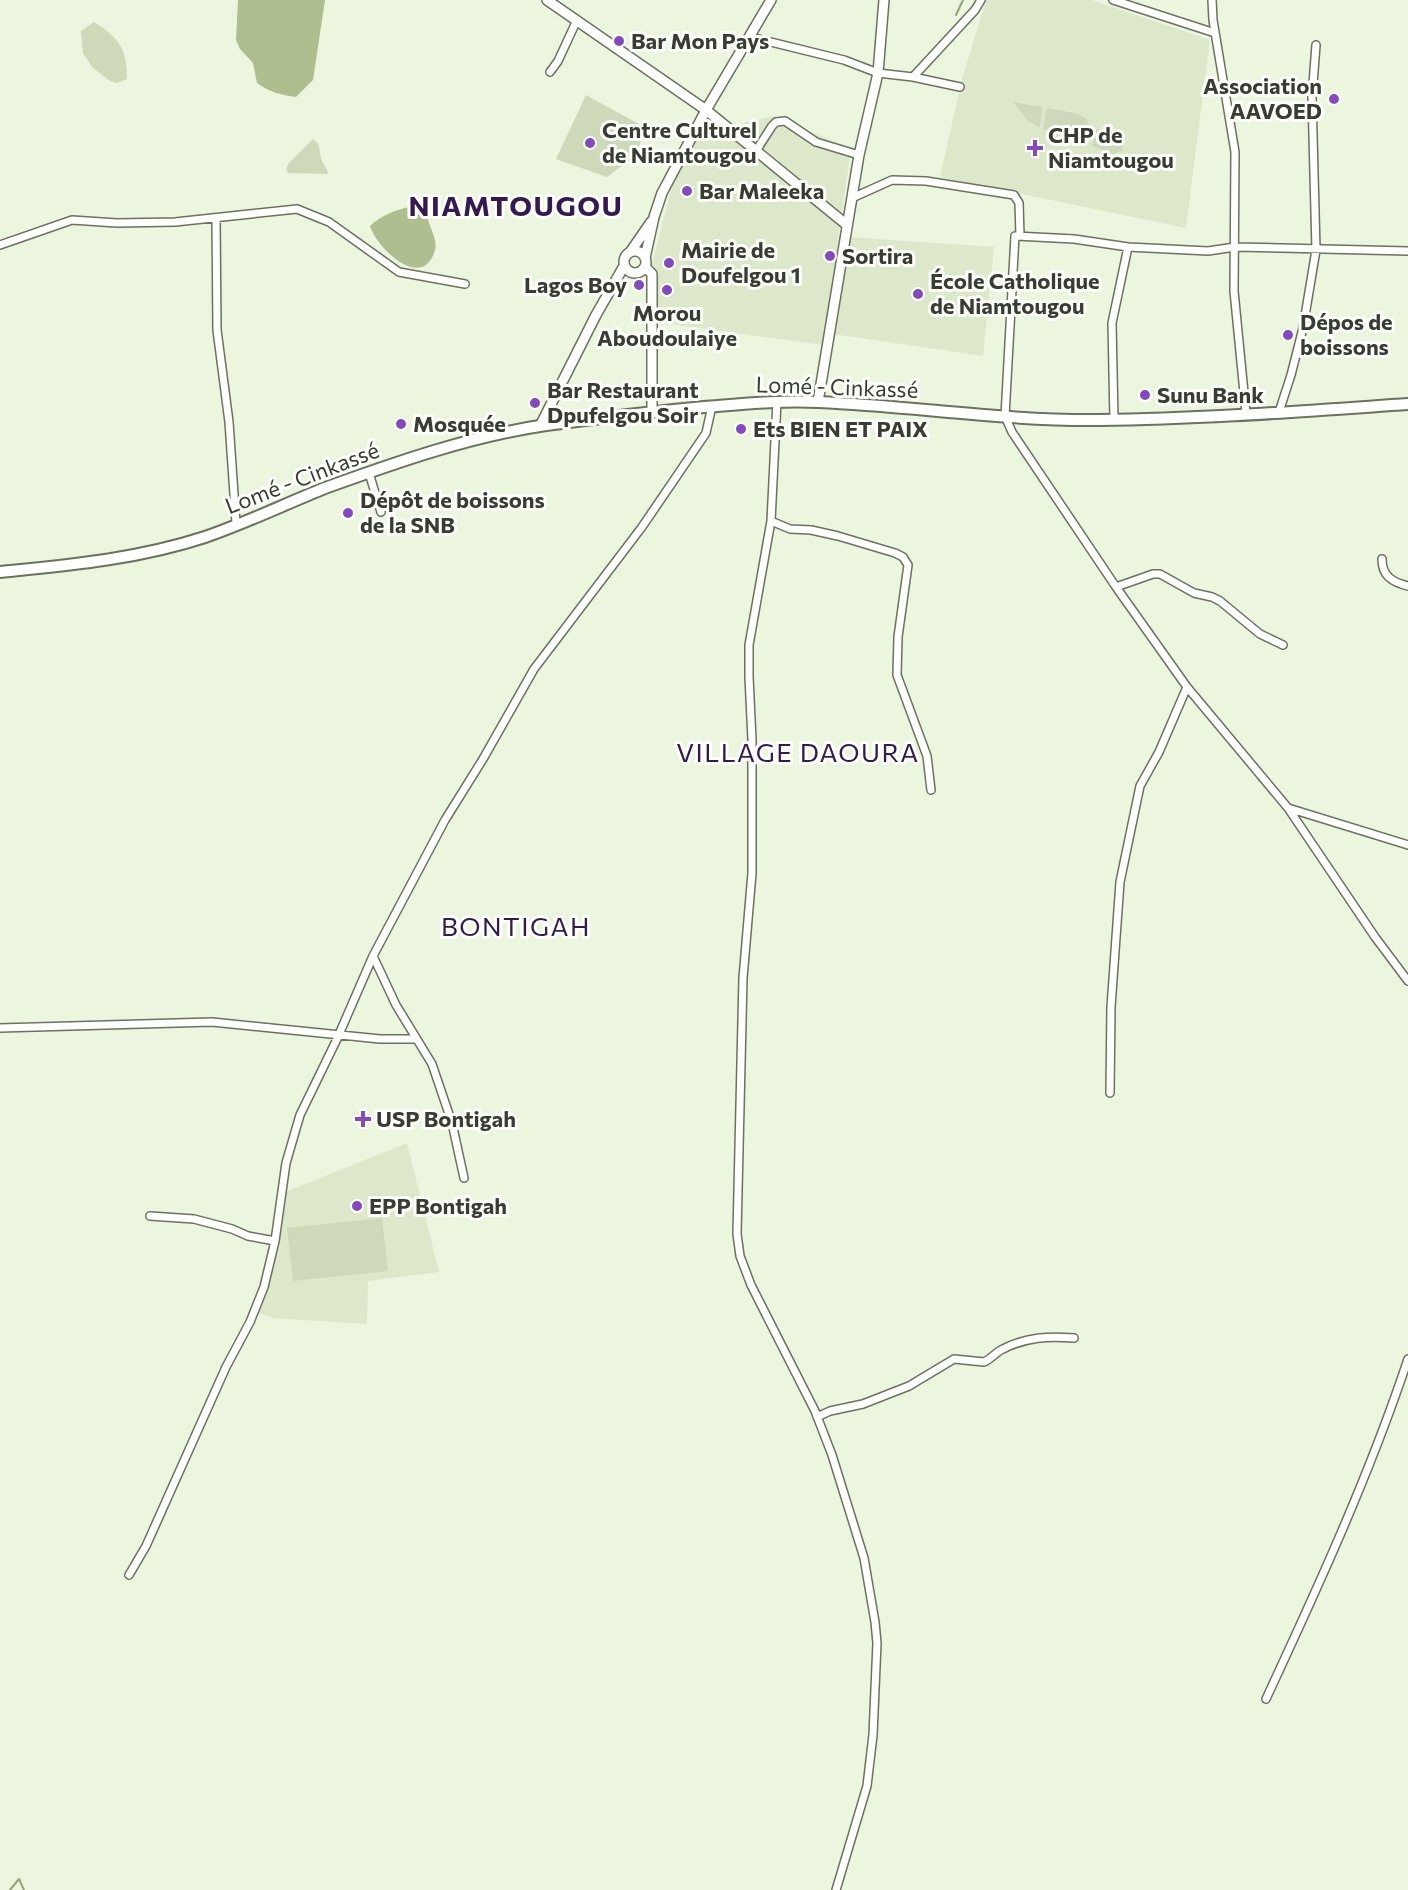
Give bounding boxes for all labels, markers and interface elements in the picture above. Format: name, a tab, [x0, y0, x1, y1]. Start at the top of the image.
place label: Bar Mon Pays	[631, 27, 769, 54]
marker: Bar Mon Pays	[612, 34, 626, 48]
place label: Association AAVOED	[1203, 72, 1322, 124]
marker: Association AAVOED	[1327, 92, 1341, 106]
place label: Centre Culturel de Niamtougou	[602, 116, 757, 168]
place label: CHP de Niamtougou	[1048, 121, 1174, 173]
marker: Centre Culturel de Niamtougou	[583, 136, 597, 150]
marker: CHP de Niamtougou	[1026, 139, 1044, 157]
place label: Bar Maleeka	[699, 177, 824, 204]
marker: Bar Maleeka	[680, 184, 694, 198]
district label: NIAMTOUGOU	[409, 188, 623, 222]
place label: Mairie de Doufelgou 1	[681, 236, 801, 288]
place label: Sortira	[842, 242, 913, 269]
marker: Sortira	[823, 249, 837, 263]
marker: Mairie de Doufelgou 1	[662, 256, 676, 270]
place label: École Catholique de Niamtougou	[930, 267, 1100, 319]
place label: Lagos Boy	[524, 271, 627, 298]
marker: Lagos Boy	[632, 278, 646, 292]
marker: Morou Aboudoulaiye	[660, 283, 674, 297]
marker: École Catholique de Niamtougou	[911, 287, 925, 301]
place label: Morou Aboudoulaiye	[597, 299, 737, 351]
place label: Dépos de boissons	[1300, 308, 1393, 360]
marker: Dépos de boissons	[1281, 328, 1295, 342]
street label: Lomé - Cinkassé	[755, 370, 919, 403]
place label: Bar Restaurant Dpufelgou Soir	[547, 376, 698, 428]
place label: Sunu Bank	[1157, 381, 1264, 408]
marker: Sunu Bank	[1138, 388, 1152, 402]
marker: Bar Restaurant Dpufelgou Soir	[528, 396, 542, 410]
place label: Mosquée	[413, 410, 506, 437]
place label: Ets BIEN ET PAIX	[753, 415, 928, 442]
marker: Mosquée	[394, 417, 408, 431]
marker: Ets BIEN ET PAIX	[734, 422, 748, 436]
street label: Lomé - Cinkassé	[221, 436, 383, 519]
place label: Dépôt de boissons de la SNB	[360, 486, 545, 538]
marker: Dépôt de boissons de la SNB	[341, 506, 355, 520]
district label: VILLAGE DAOURA	[676, 736, 920, 767]
district label: BONTIGAH	[441, 910, 591, 941]
place label: USP Bontigah	[376, 1105, 516, 1132]
marker: USP Bontigah	[354, 1110, 372, 1128]
place label: EPP Bontigah	[369, 1192, 507, 1219]
marker: EPP Bontigah	[350, 1199, 364, 1213]

